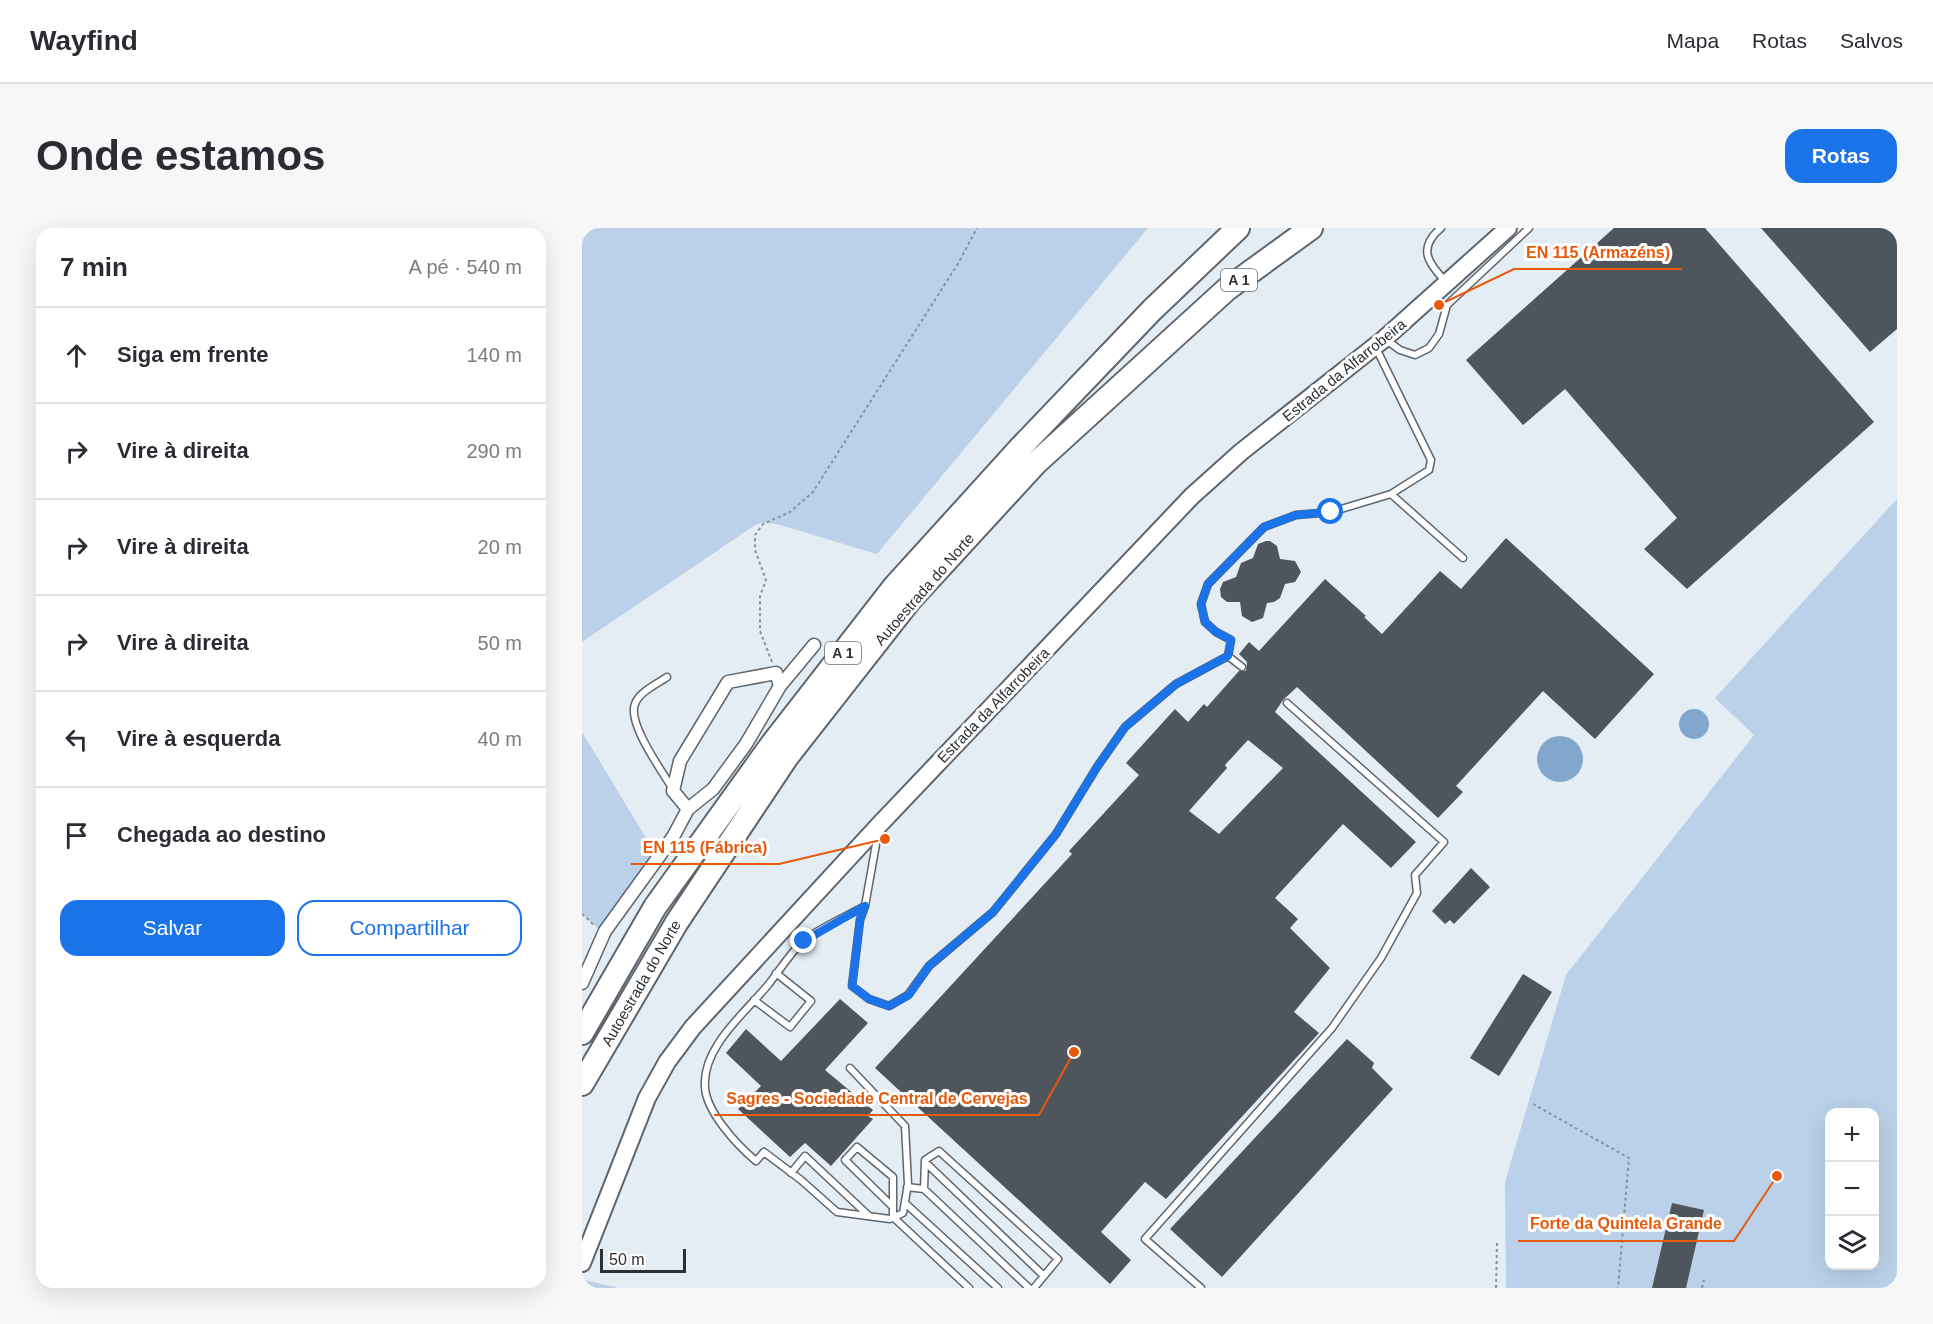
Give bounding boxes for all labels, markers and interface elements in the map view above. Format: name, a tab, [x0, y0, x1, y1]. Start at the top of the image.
text: Wayfind	[30, 25, 138, 56]
text: Mapa	[1667, 29, 1719, 52]
text: Rotas	[1752, 29, 1807, 52]
text: Salvos	[1840, 29, 1903, 52]
button: Rotas	[1785, 129, 1897, 183]
text: Onde estamos	[36, 132, 325, 179]
callout: EN 115 (Armazéns)	[1514, 235, 1682, 269]
text: EN 115 (Armazéns)	[1526, 244, 1670, 261]
text: 7 min	[60, 252, 128, 282]
text: A pé · 540 m	[409, 256, 522, 278]
road number: A 1	[1221, 269, 1257, 291]
street label: Estrada da Alfarrobeira	[1279, 315, 1409, 425]
icon: ahead	[60, 339, 93, 372]
text: Siga em frente	[117, 342, 269, 367]
text: 140 m	[466, 344, 522, 366]
icon: right	[60, 435, 93, 468]
text: Vire à direita	[117, 438, 249, 463]
text: 290 m	[466, 440, 522, 462]
route start	[1317, 498, 1343, 524]
street label: Autoestrada do Norte	[871, 530, 977, 648]
icon: right	[60, 531, 93, 564]
text: Vire à direita	[117, 534, 249, 559]
text: 20 m	[478, 536, 522, 558]
icon: right	[60, 627, 93, 660]
text: Vire à direita	[117, 630, 249, 655]
text: 50 m	[478, 632, 522, 654]
road number: A 1	[825, 642, 861, 664]
street label: Estrada da Alfarrobeira	[934, 643, 1053, 766]
icon: left	[60, 723, 93, 756]
text: Vire à esquerda	[117, 726, 280, 751]
text: 40 m	[478, 728, 522, 750]
icon: arrive	[60, 819, 93, 852]
text: Chegada ao destino	[117, 822, 326, 847]
callout: EN 115 (Fábrica)	[631, 830, 779, 864]
text: EN 115 (Fábrica)	[643, 839, 767, 856]
button: Salvar	[60, 900, 285, 956]
button: Compartilhar	[297, 900, 522, 956]
street label: Autoestrada do Norte	[598, 917, 684, 1049]
route end	[790, 927, 816, 953]
callout: Sagres - Sociedade Central de Cervejas	[714, 1081, 1039, 1115]
text: Sagres - Sociedade Central de Cervejas	[726, 1090, 1028, 1107]
map controls	[1825, 1108, 1879, 1270]
button: +	[1825, 1108, 1879, 1162]
button: −	[1825, 1162, 1879, 1216]
callout: Forte da Quintela Grande	[1518, 1207, 1734, 1241]
text: Forte da Quintela Grande	[1530, 1215, 1722, 1232]
button: layers	[1825, 1216, 1879, 1270]
scale bar	[600, 1246, 686, 1274]
text: 50 m	[609, 1251, 645, 1268]

